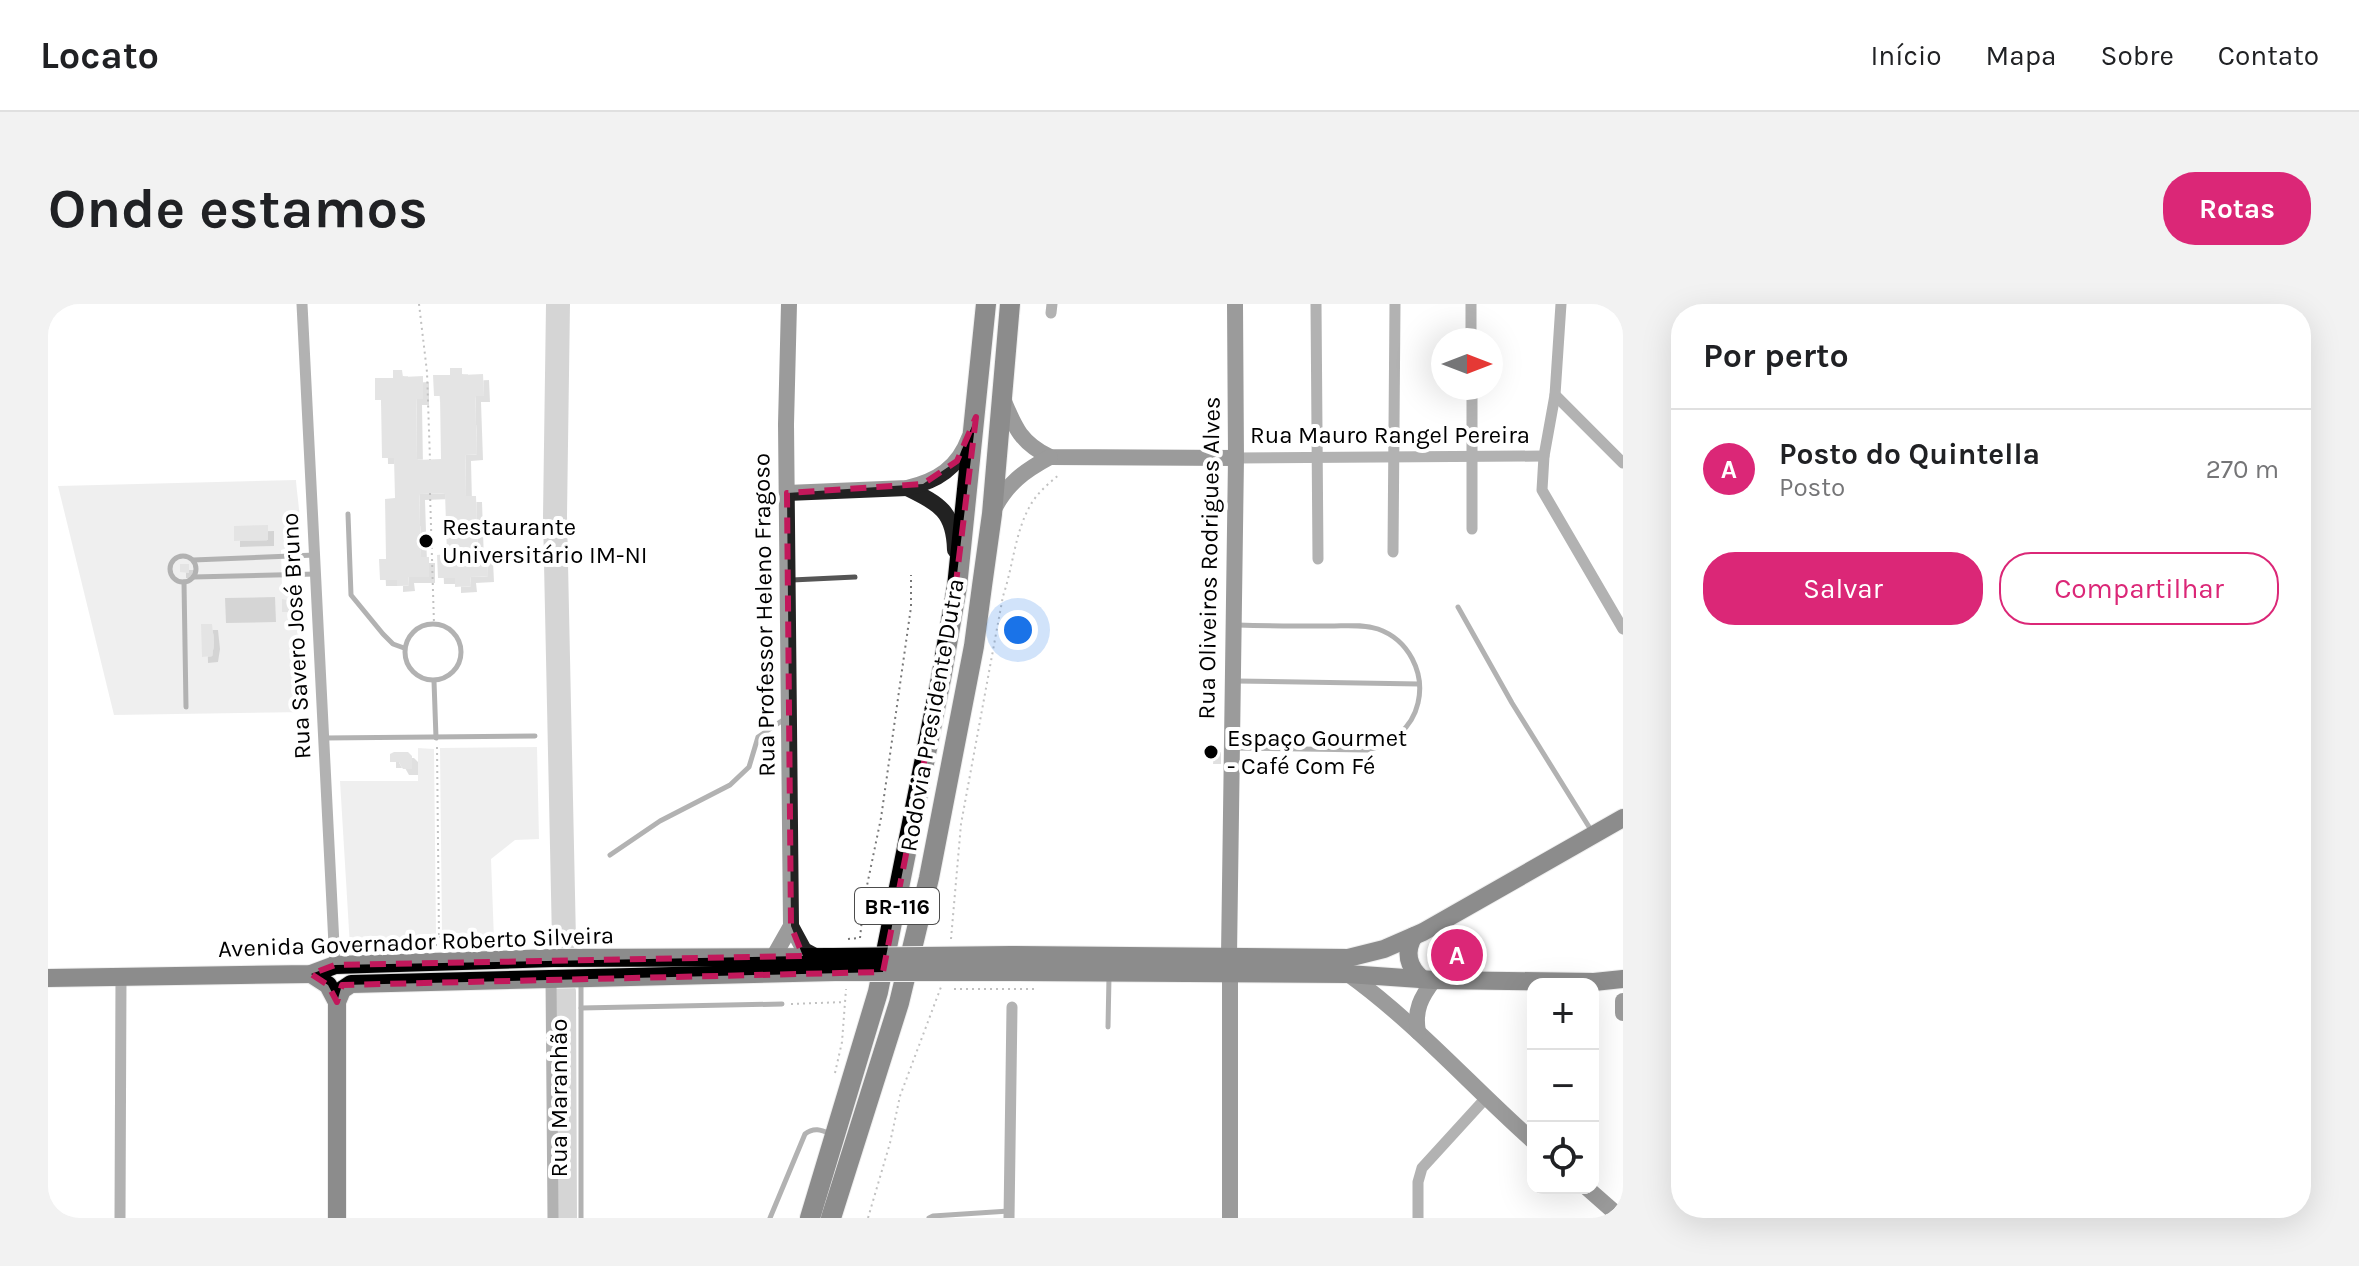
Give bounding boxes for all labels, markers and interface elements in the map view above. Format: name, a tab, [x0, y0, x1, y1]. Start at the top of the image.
text: Locato	[40, 33, 159, 78]
text: Início	[1870, 39, 1942, 72]
text: Mapa	[1986, 39, 2057, 72]
text: Sobre	[2101, 39, 2174, 72]
text: Contato	[2218, 39, 2319, 72]
button: Rotas	[2163, 172, 2311, 245]
text: Onde estamos	[48, 176, 428, 241]
north arrow	[1431, 328, 1503, 400]
text: Por perto	[1703, 336, 1849, 376]
street label: Rua Oliveiros Rodrigues Alves	[1192, 396, 1226, 720]
street label: Rua Mauro Rangel Pereira	[1250, 421, 1530, 449]
text: Posto do Quintella	[1779, 436, 2040, 472]
street label: Rua Professor Heleno Fragoso	[747, 453, 781, 777]
text: A	[1721, 454, 1737, 485]
text: 270 m	[2206, 454, 2279, 485]
text: Posto	[1779, 472, 1845, 503]
street label: Rua Savero José Bruno	[276, 512, 316, 760]
place label: Restaurante Universitário IM-NI	[442, 513, 648, 569]
marker: Restaurante Universitário IM-NI	[417, 532, 435, 550]
button: Salvar	[1703, 552, 1983, 625]
button: Compartilhar	[1999, 552, 2279, 625]
street label: Rodovia Presidente Dutra	[894, 576, 970, 854]
your location	[998, 610, 1038, 650]
place label: Espaço Gourmet - Café Com Fé	[1227, 724, 1407, 780]
marker: Espaço Gourmet - Café Com Fé	[1202, 743, 1220, 761]
road number: BR-116	[855, 888, 939, 924]
street label: Avenida Governador Roberto Silveira	[218, 921, 614, 963]
pin: A	[1431, 925, 1483, 985]
map controls	[1527, 978, 1599, 1194]
button: +	[1527, 978, 1599, 1050]
street label: Rua Maranhão	[545, 1019, 573, 1177]
button: −	[1527, 1050, 1599, 1122]
button: locate	[1527, 1122, 1599, 1194]

